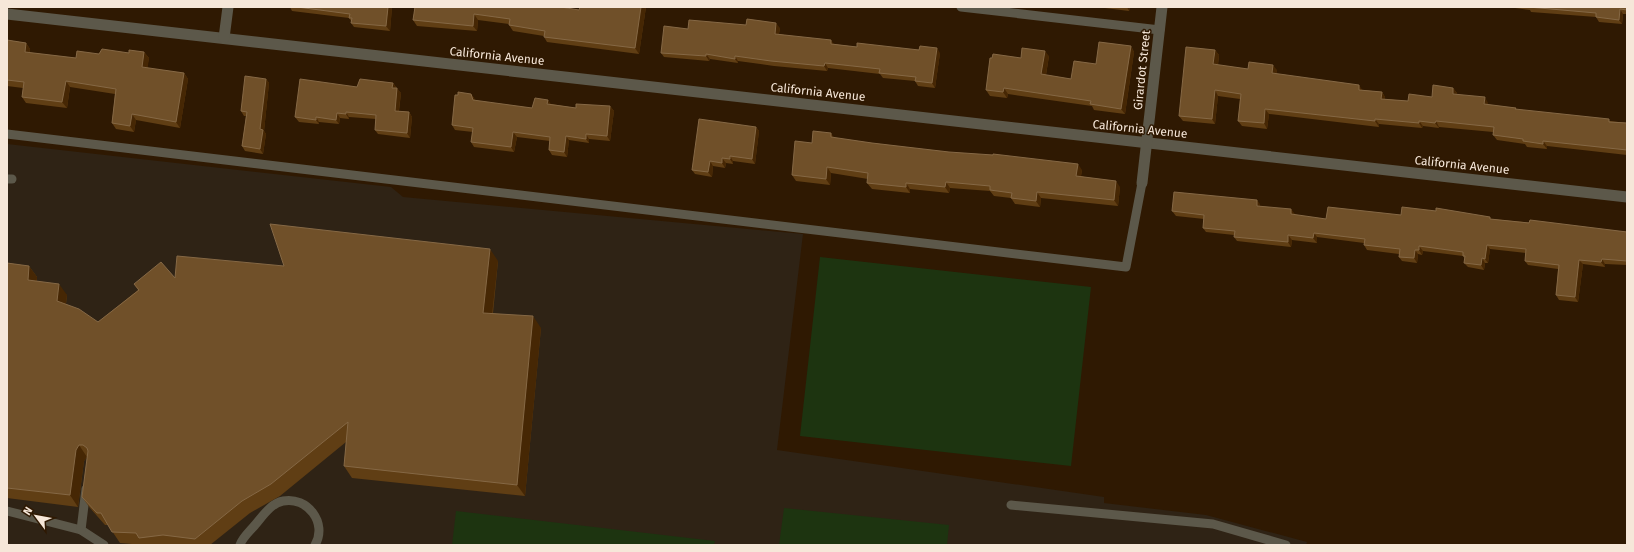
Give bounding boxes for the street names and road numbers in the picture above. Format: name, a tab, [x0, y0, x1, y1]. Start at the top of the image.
street label: Girardot Street	[1131, 29, 1153, 111]
street label: California Avenue	[449, 44, 545, 68]
street label: California Avenue	[770, 80, 866, 104]
street label: California Avenue	[1092, 117, 1188, 141]
street label: California Avenue	[1414, 153, 1510, 177]

